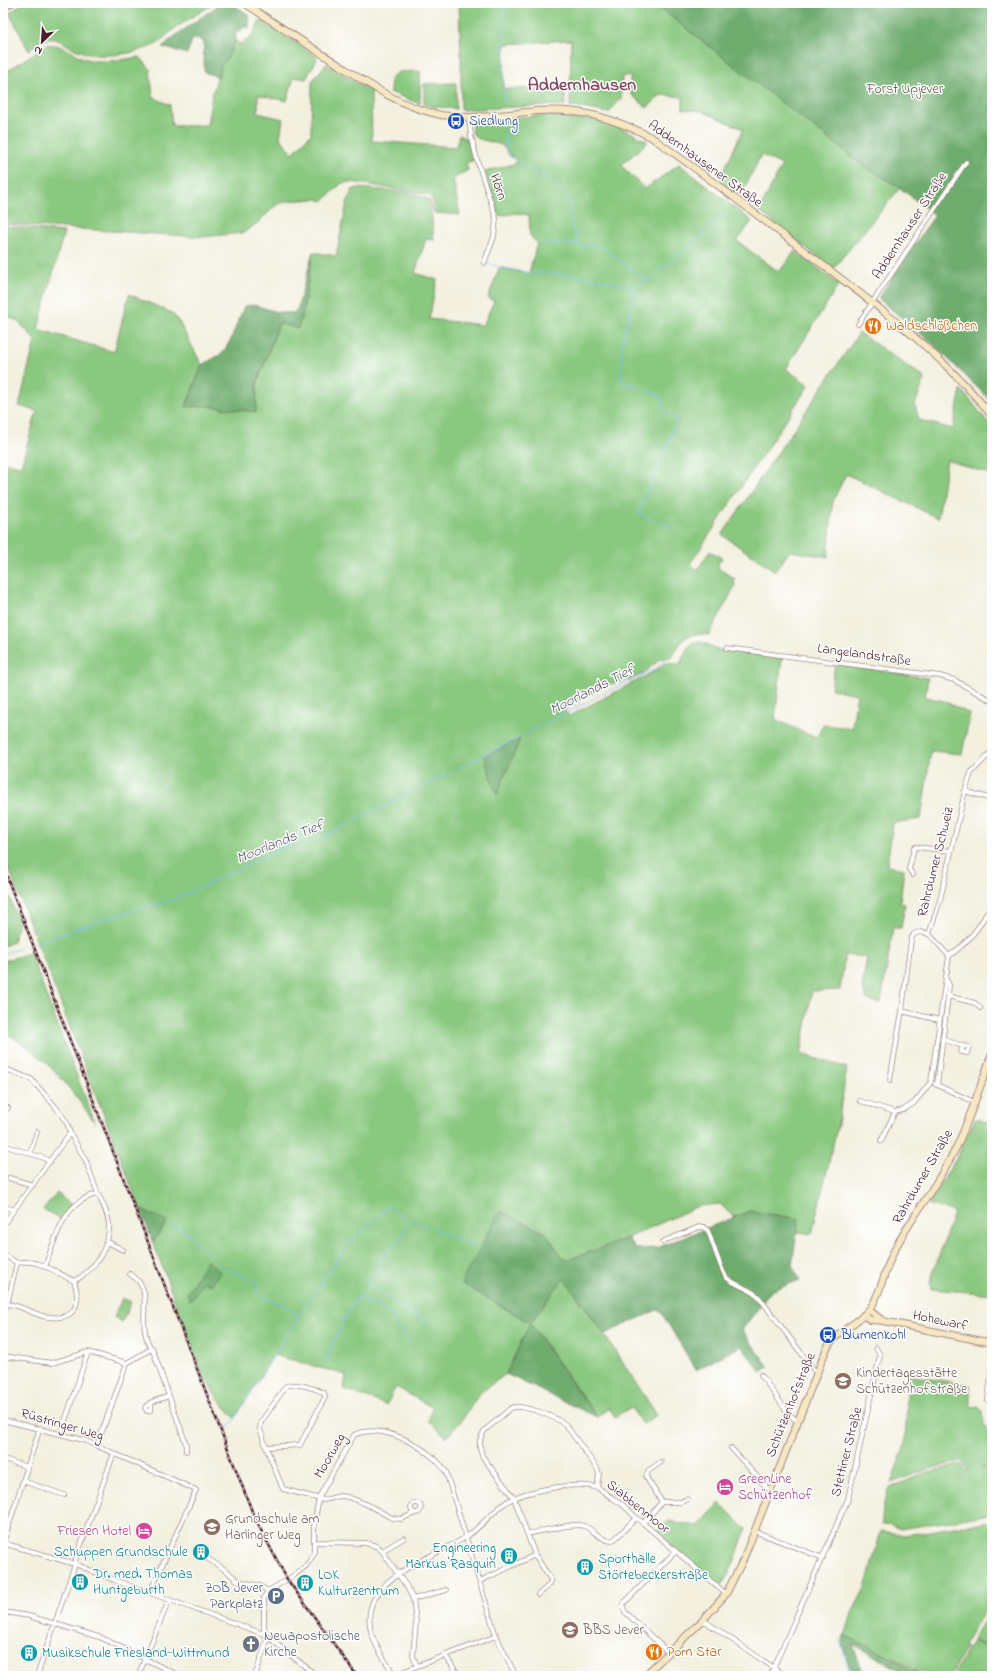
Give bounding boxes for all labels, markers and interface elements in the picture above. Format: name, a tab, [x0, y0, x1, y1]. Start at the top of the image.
north arrow	[22, 22, 62, 62]
text: N	[31, 41, 45, 59]
district label: Addernhausen	[528, 73, 636, 99]
park label: Forst Upjever	[866, 79, 944, 100]
bus stop icon: Siedlung	[446, 111, 466, 131]
place label: Siedlung	[469, 111, 518, 133]
street label: Addernhausener Straße	[643, 115, 767, 213]
street label: Addernhauser Straße	[867, 167, 953, 284]
street label: Hörn	[484, 171, 512, 203]
restaurant icon: Waldschlößchen	[863, 316, 883, 336]
place label: Waldschlößchen	[886, 316, 977, 337]
street label: Langelandstraße	[816, 638, 913, 673]
water label: Moorlands Tief	[546, 658, 641, 721]
street label: Rahrdumer Schweiz	[912, 805, 960, 919]
water label: Moorlands Tief	[233, 813, 330, 869]
street label: Rahrdumer Straße	[887, 1125, 959, 1228]
street label: Hohewarf	[911, 1305, 970, 1337]
bus stop icon: Blumenkohl	[818, 1325, 838, 1345]
place label: Blumenkohl	[840, 1325, 906, 1346]
street label: Schützenhofstraße	[760, 1349, 822, 1461]
place label: Kindertagesstätte Schützenhofstraße	[856, 1363, 968, 1400]
school or university icon: Kindertagesstätte Schützenhofstraße	[833, 1371, 853, 1391]
street label: Rüstringer Weg	[18, 1403, 106, 1448]
street label: Stettiner Straße	[826, 1404, 869, 1499]
street label: Moorweg	[309, 1429, 352, 1483]
place label: GreenLine Schützenhof	[738, 1469, 812, 1506]
street label: Siabbenmoor	[602, 1475, 675, 1540]
hotel icon: GreenLine Schützenhof	[715, 1477, 735, 1497]
place label: Grundschule am Harlinger Weg	[225, 1509, 319, 1547]
school or university icon: Grundschule am Harlinger Weg	[202, 1517, 222, 1537]
place label: Friesen Hotel	[56, 1521, 131, 1542]
hotel icon: Friesen Hotel	[134, 1521, 154, 1541]
place label: Engineering Markus Rasquin	[405, 1538, 496, 1575]
place label: Schuppen Grundschule	[54, 1542, 189, 1563]
building icon: Schuppen Grundschule	[191, 1542, 211, 1562]
building icon: Engineering Markus Rasquin	[499, 1546, 519, 1566]
place label: Sporthalle Störtebeckerstraße	[598, 1549, 709, 1586]
building icon: Sporthalle Störtebeckerstraße	[575, 1557, 595, 1577]
place label: Dr. med. Thomas Huntgeburth	[92, 1564, 193, 1602]
place label: LOK Kulturzentrum	[318, 1565, 399, 1602]
building icon: Dr. med. Thomas Huntgeburth	[70, 1572, 90, 1592]
building icon: LOK Kulturzentrum	[295, 1573, 315, 1593]
place label: ZOB Jever Parkplatz	[205, 1578, 264, 1615]
parking icon: ZOB Jever Parkplatz	[266, 1586, 286, 1606]
school or university icon: BBS Jever	[560, 1620, 580, 1640]
place label: BBS Jever	[582, 1620, 645, 1641]
place label: Neuapostolische Kirche	[264, 1626, 361, 1663]
church icon: Neuapostolische Kirche	[241, 1634, 261, 1654]
restaurant icon: Pom Star	[644, 1642, 664, 1662]
place label: Pom Star	[667, 1642, 722, 1663]
building icon: Musikschule Friesland-Wittmund	[19, 1643, 39, 1663]
place label: Musikschule Friesland-Wittmund	[42, 1643, 230, 1664]

